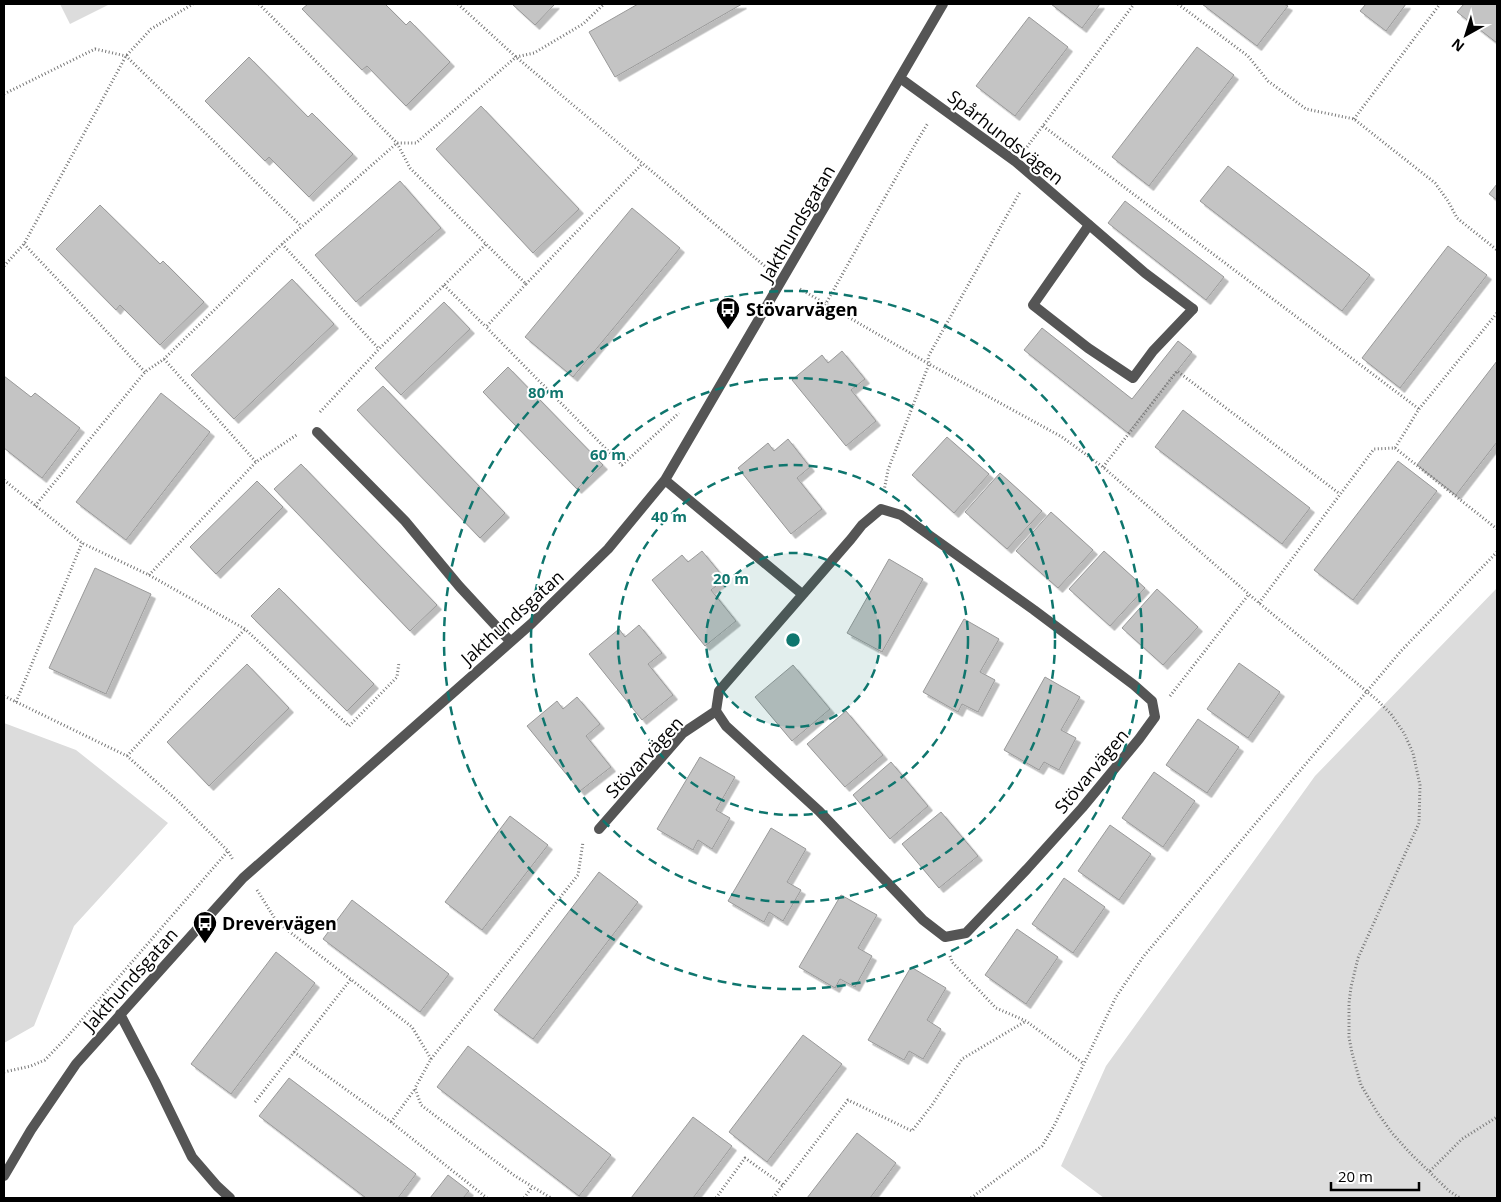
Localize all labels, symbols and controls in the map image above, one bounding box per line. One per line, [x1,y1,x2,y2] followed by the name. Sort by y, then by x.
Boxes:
[1441,10,1491,60] north arrow
[1447,35,1468,56] text: N
[943,84,1069,190] street label: Spårhundsvägen
[753,160,840,287] street label: Jakthundsgatan
[715,296,741,330] bus stop icon: Stövarvägen
[746,297,858,321] place label: Stövarvägen
[528,382,564,402] text: 80 m
[590,444,626,464] text: 60 m
[651,506,687,526] text: 40 m
[454,564,569,671] street label: Jakthundsgatan
[713,568,749,588] text: 20 m
[784,631,802,649] centre of rings
[600,711,688,803] street label: Stövarvägen
[1049,724,1133,818] street label: Stövarvägen
[192,910,218,944] bus stop icon: Drevervägen
[222,911,337,935] place label: Drevervägen
[76,922,183,1037] street label: Jakthundsgatan
[1331,1160,1418,1192] scale bar
[1338,1166,1373,1186] text: 20 m

